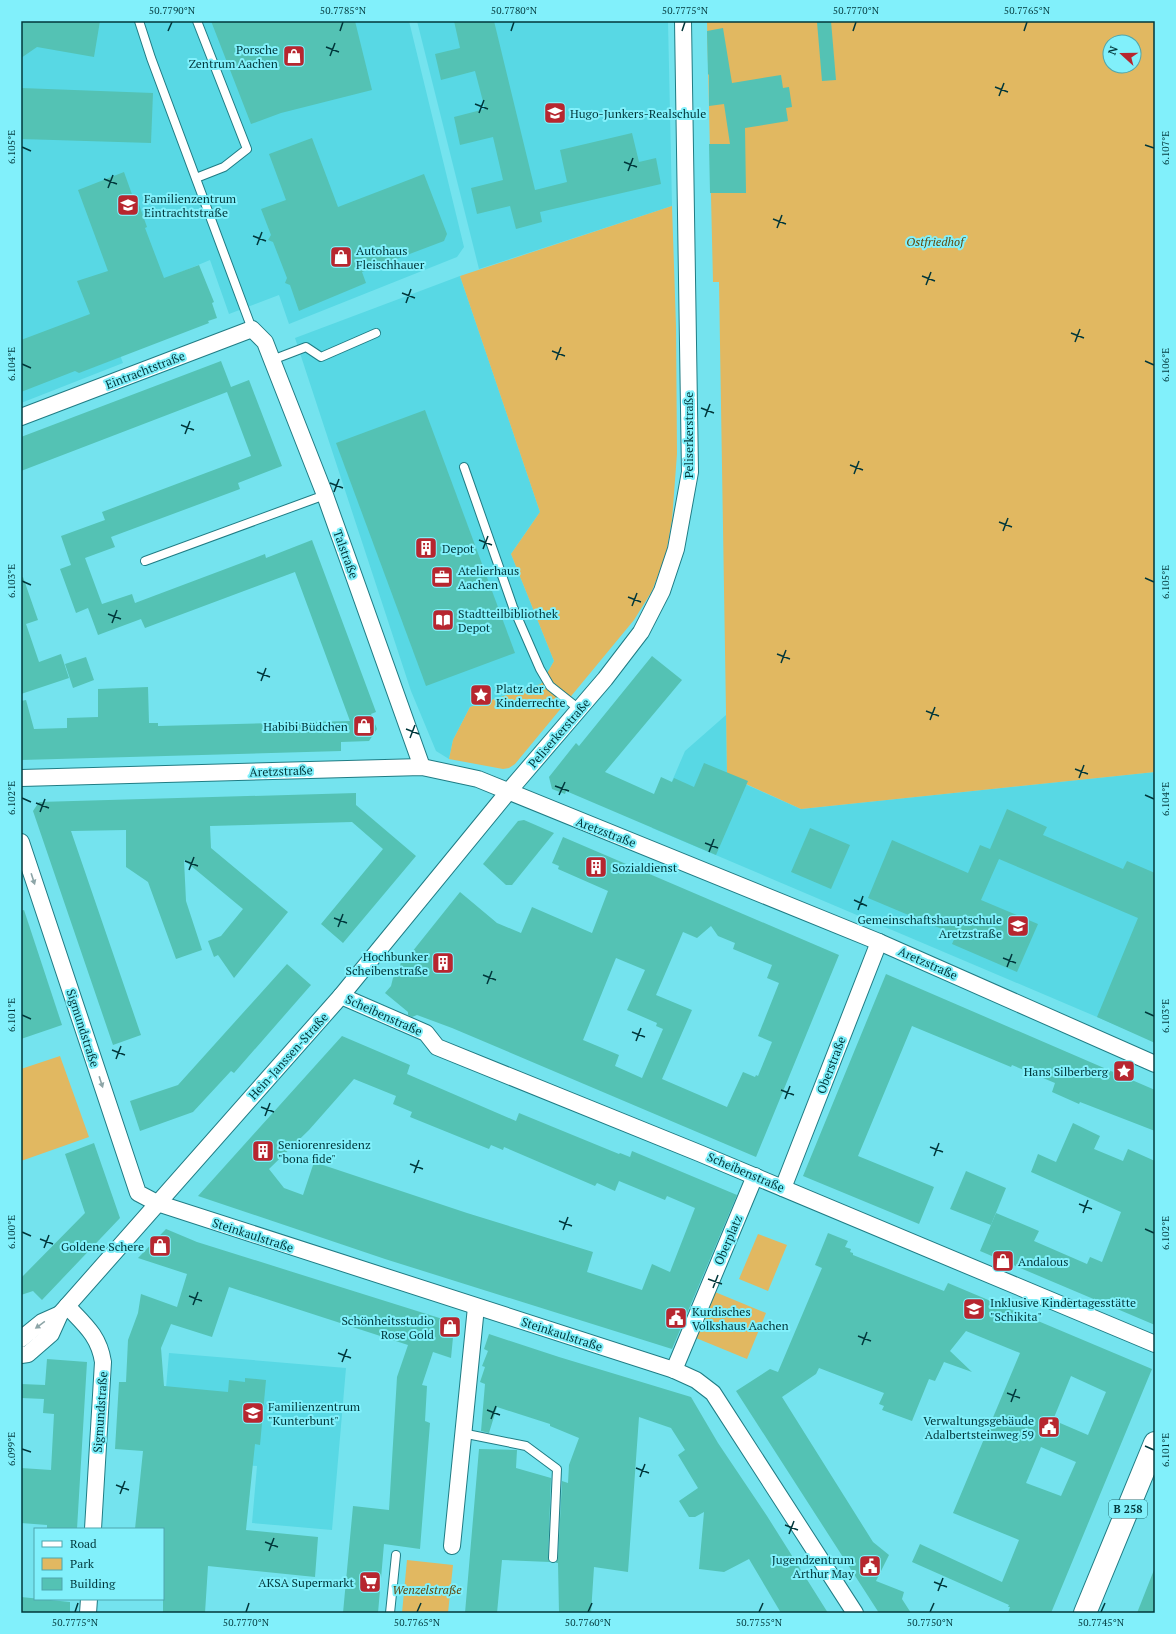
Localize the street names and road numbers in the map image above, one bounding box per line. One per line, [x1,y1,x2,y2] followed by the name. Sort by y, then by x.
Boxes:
[103,348,187,392] street label: Eintrachtstraße
[681,392,696,478] street label: Peliserkerstraße
[330,528,362,580] street label: Talstraße
[525,695,593,771] street label: Peliserkerstraße
[249,762,313,780] street label: Aretzstraße
[574,814,638,850] street label: Aretzstraße
[896,943,960,983] street label: Aretzstraße
[63,987,103,1069] street label: Sigmundstraße
[343,991,425,1039] street label: Scheibenstraße
[245,1009,331,1103] street label: Hein-Janssen-Straße
[813,1034,849,1096] street label: Oberstraße
[705,1149,787,1195] street label: Scheibenstraße
[711,1213,745,1267] street label: Oberplatz
[211,1215,295,1255] street label: Steinkaulstraße
[520,1314,604,1354] street label: Steinkaulstraße
[90,1371,110,1453] street label: Sigmundstraße
[1109,1500,1147,1518] road number: B 258

